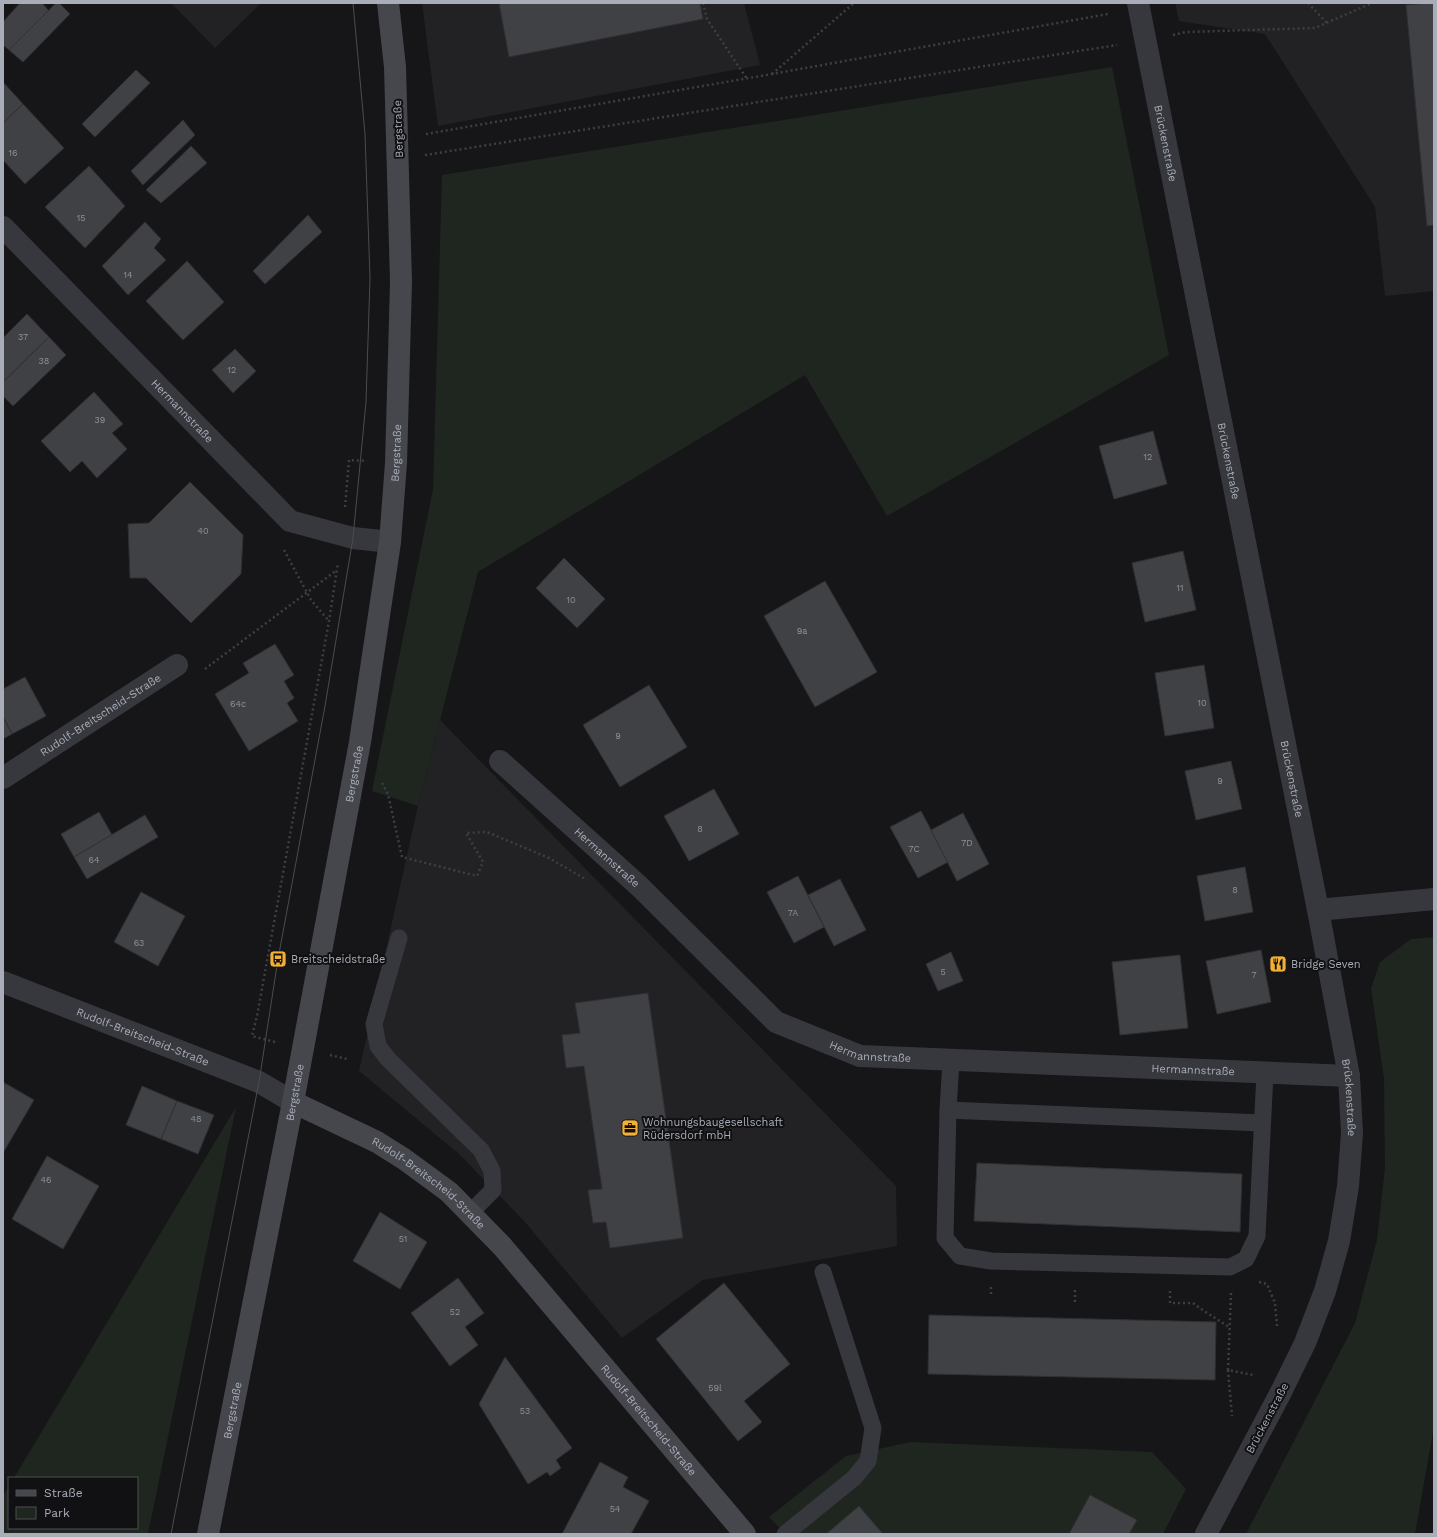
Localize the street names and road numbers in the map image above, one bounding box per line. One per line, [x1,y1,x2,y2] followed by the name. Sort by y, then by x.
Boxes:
[391,100,406,158] street label: Bergstraße
[1151,104,1179,183] street label: Brückenstraße
[148,377,216,446] street label: Hermannstraße
[1214,422,1242,501] street label: Brückenstraße
[389,424,404,482] street label: Bergstraße
[38,671,163,759] street label: Rudolf-Breitscheid-Straße
[1278,739,1305,819] street label: Brückenstraße
[343,744,366,804] street label: Bergstraße
[571,825,642,890] street label: Hermannstraße
[74,1005,211,1069] street label: Rudolf-Breitscheid-Straße
[827,1038,911,1065] street label: Hermannstraße
[1339,1058,1358,1137] street label: Brückenstraße
[1151,1062,1235,1078] street label: Hermannstraße
[283,1063,307,1122] street label: Bergstraße
[370,1135,488,1232] street label: Rudolf-Breitscheid-Straße
[598,1362,699,1478] street label: Rudolf-Breitscheid-Straße
[221,1381,245,1440] street label: Bergstraße
[1243,1381,1291,1456] street label: Brückenstraße

